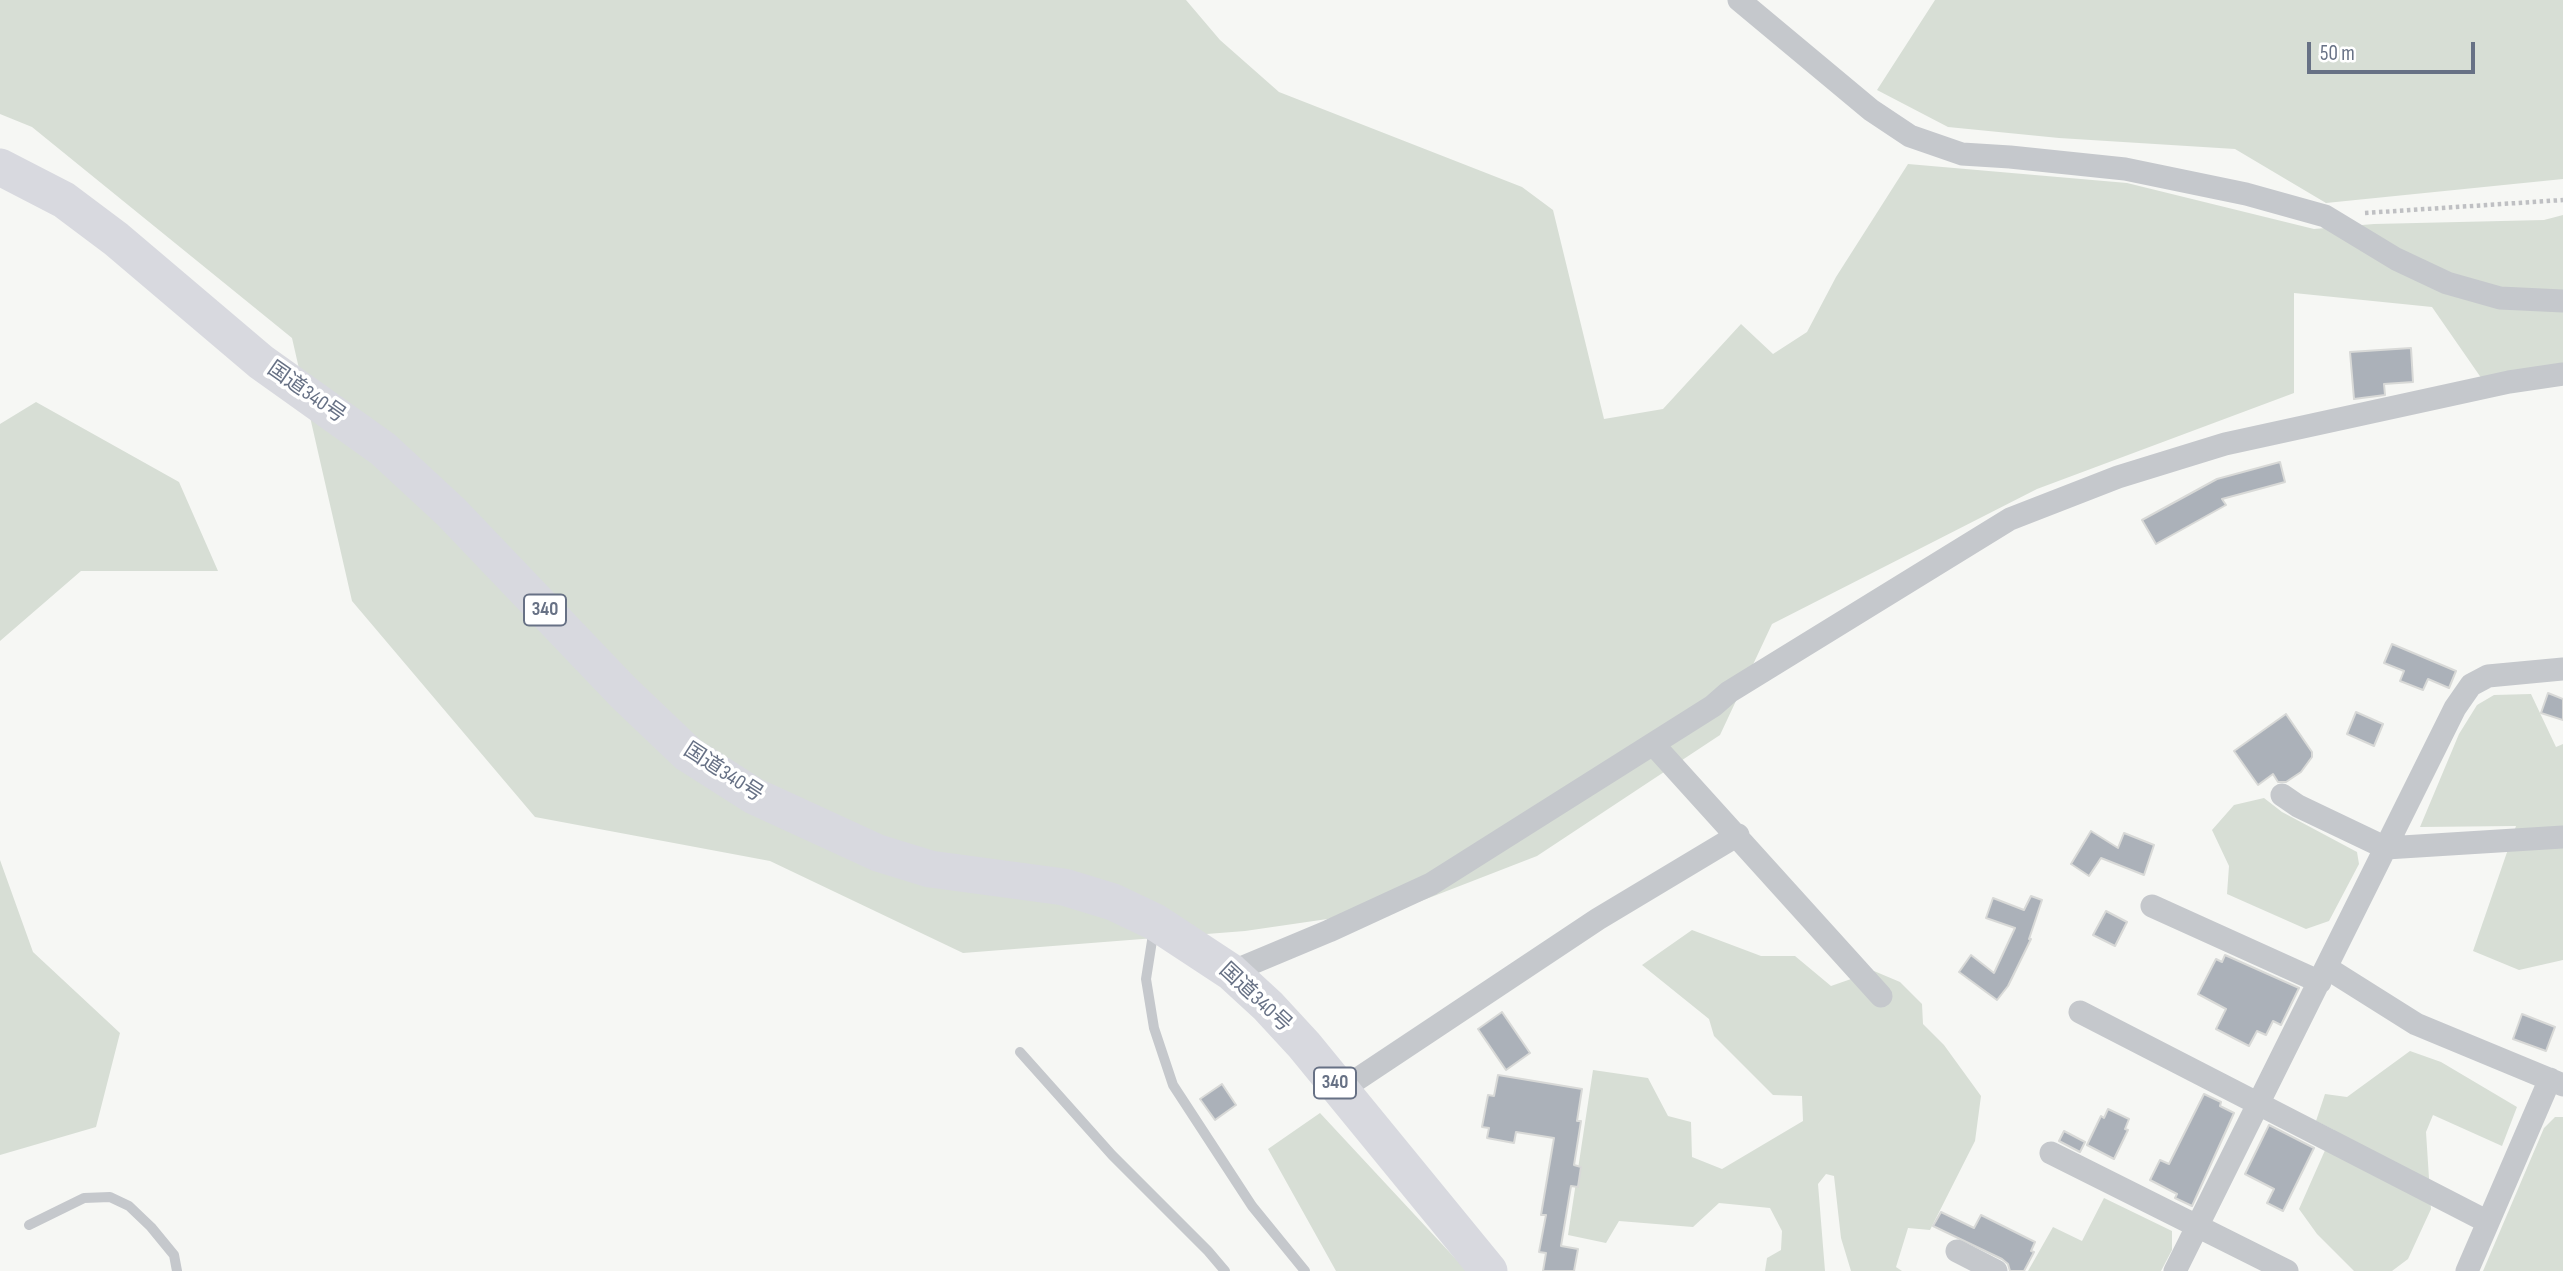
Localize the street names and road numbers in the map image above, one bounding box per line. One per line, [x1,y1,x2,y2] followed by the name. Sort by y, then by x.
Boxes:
[262,357,350,429] street label: 国道340号
[524,594,566,625] road number: 340
[678,738,768,808] street label: 国道340号
[1214,958,1296,1038] street label: 国道340号
[1314,1068,1356,1098] road number: 340

